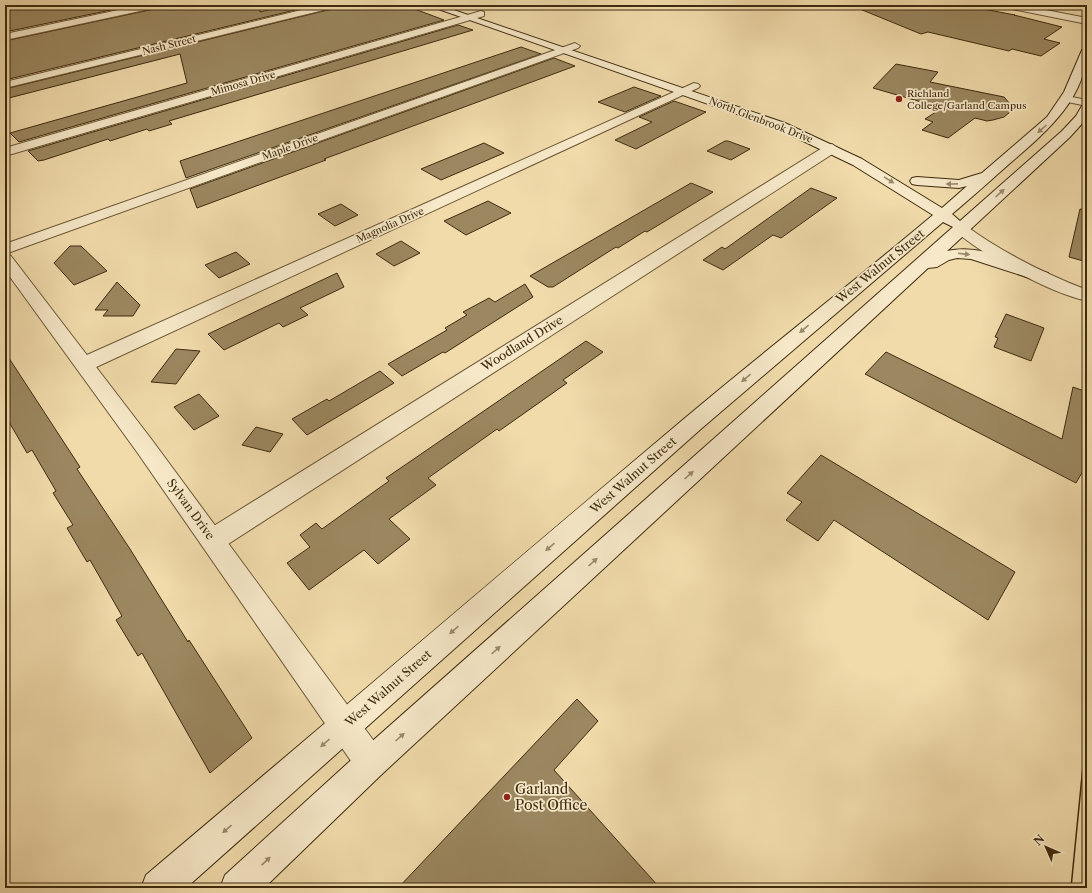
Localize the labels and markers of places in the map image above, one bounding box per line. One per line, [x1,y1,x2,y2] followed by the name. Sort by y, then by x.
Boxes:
[907,87,1027,112] place label: Richland College/Garland Campus
[894,94,904,104] marker: Richland College/Garland Campus
[515,780,588,814] place label: Garland Post Office
[502,792,512,802] marker: Garland Post Office

